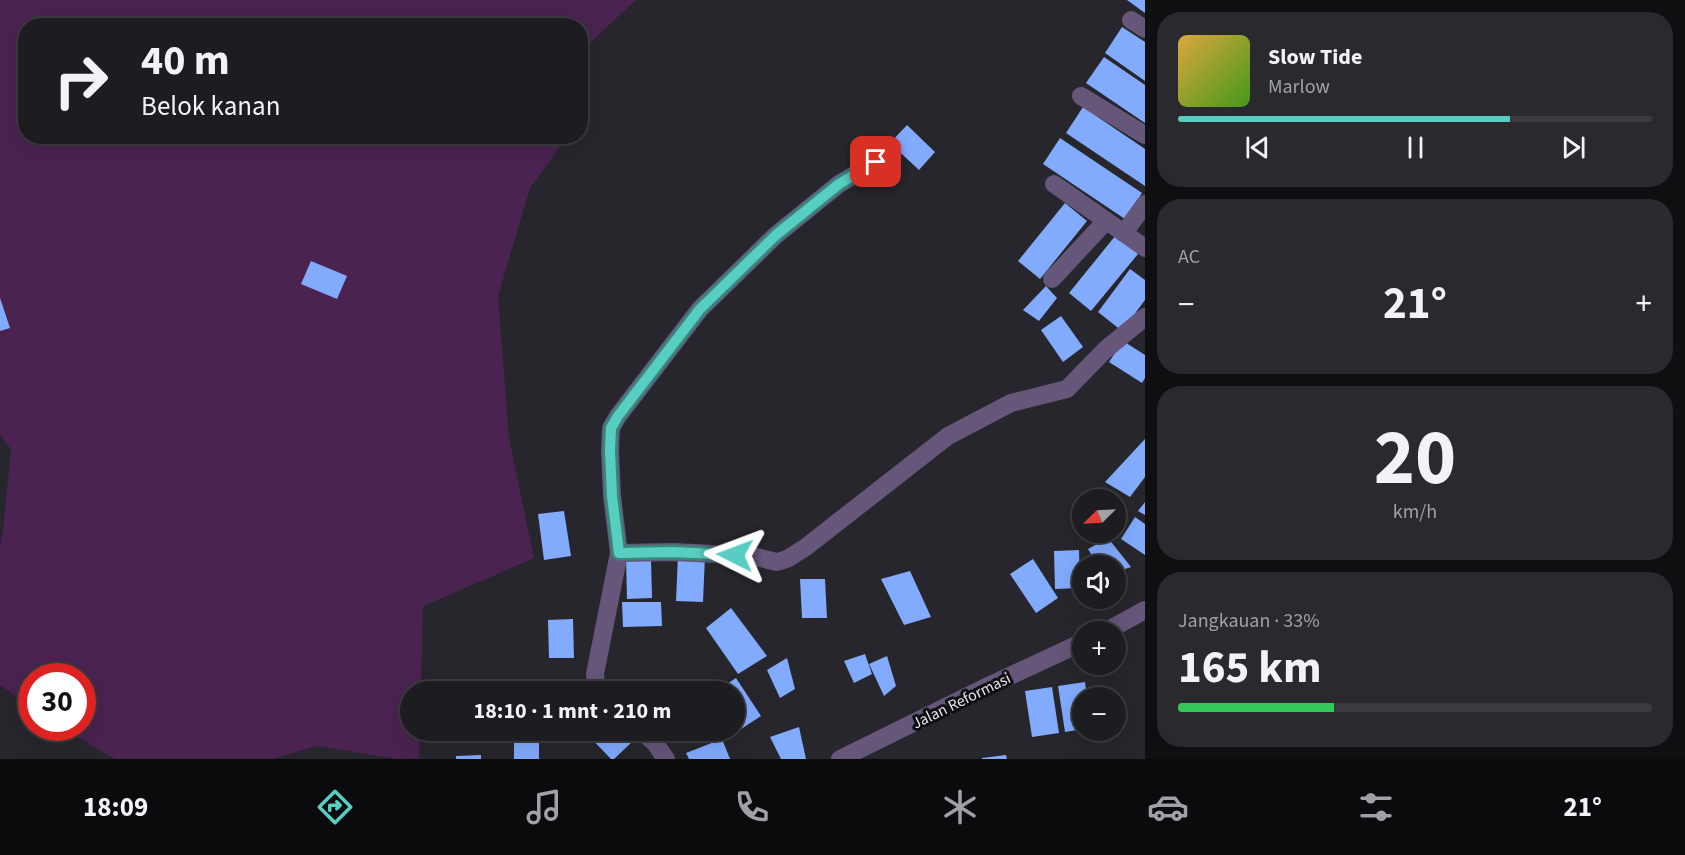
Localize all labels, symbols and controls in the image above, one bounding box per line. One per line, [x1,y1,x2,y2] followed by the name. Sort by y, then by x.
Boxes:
[141,31,230,91] text: 40 m
[1268,41,1362,73] text: Slow Tide
[42,42,120,120] icon: right
[1268,73,1330,101] text: Marlow
[141,87,280,126] text: Belok kanan
[1241,131,1274,164] icon: previous
[1399,131,1432,164] icon: pause
[1557,131,1590,164] icon: next
[850,136,901,187] pin
[859,145,892,178] icon: arrive
[1178,243,1200,271] text: AC
[1383,272,1447,336] text: 21°
[1178,281,1194,328] text: −
[1636,281,1652,328] text: +
[1374,403,1456,514] text: 20
[1072,489,1126,543] north arrow
[1072,489,1126,741] map controls
[1393,498,1437,526] text: km/h
[703,523,767,587] position arrow
[1072,555,1126,609] button: sound
[1178,607,1320,635] text: Jangkauan · 33%
[1072,621,1126,675] button: +
[1178,636,1322,700] text: 165 km
[18,663,96,741] speed limit sign: 30
[908,667,1015,734] street label: Jalan Reformasi
[1072,687,1126,741] button: −
[474,695,671,727] text: 18:10 · 1 mnt · 210 m
[314,786,356,828] icon: directions
[523,786,565,828] icon: music
[731,786,773,828] icon: phone
[939,786,981,828] icon: climate
[1147,786,1189,828] icon: car
[1355,786,1397,828] icon: filters
[83,788,148,827] text: 18:09
[1564,788,1602,827] text: 21°

